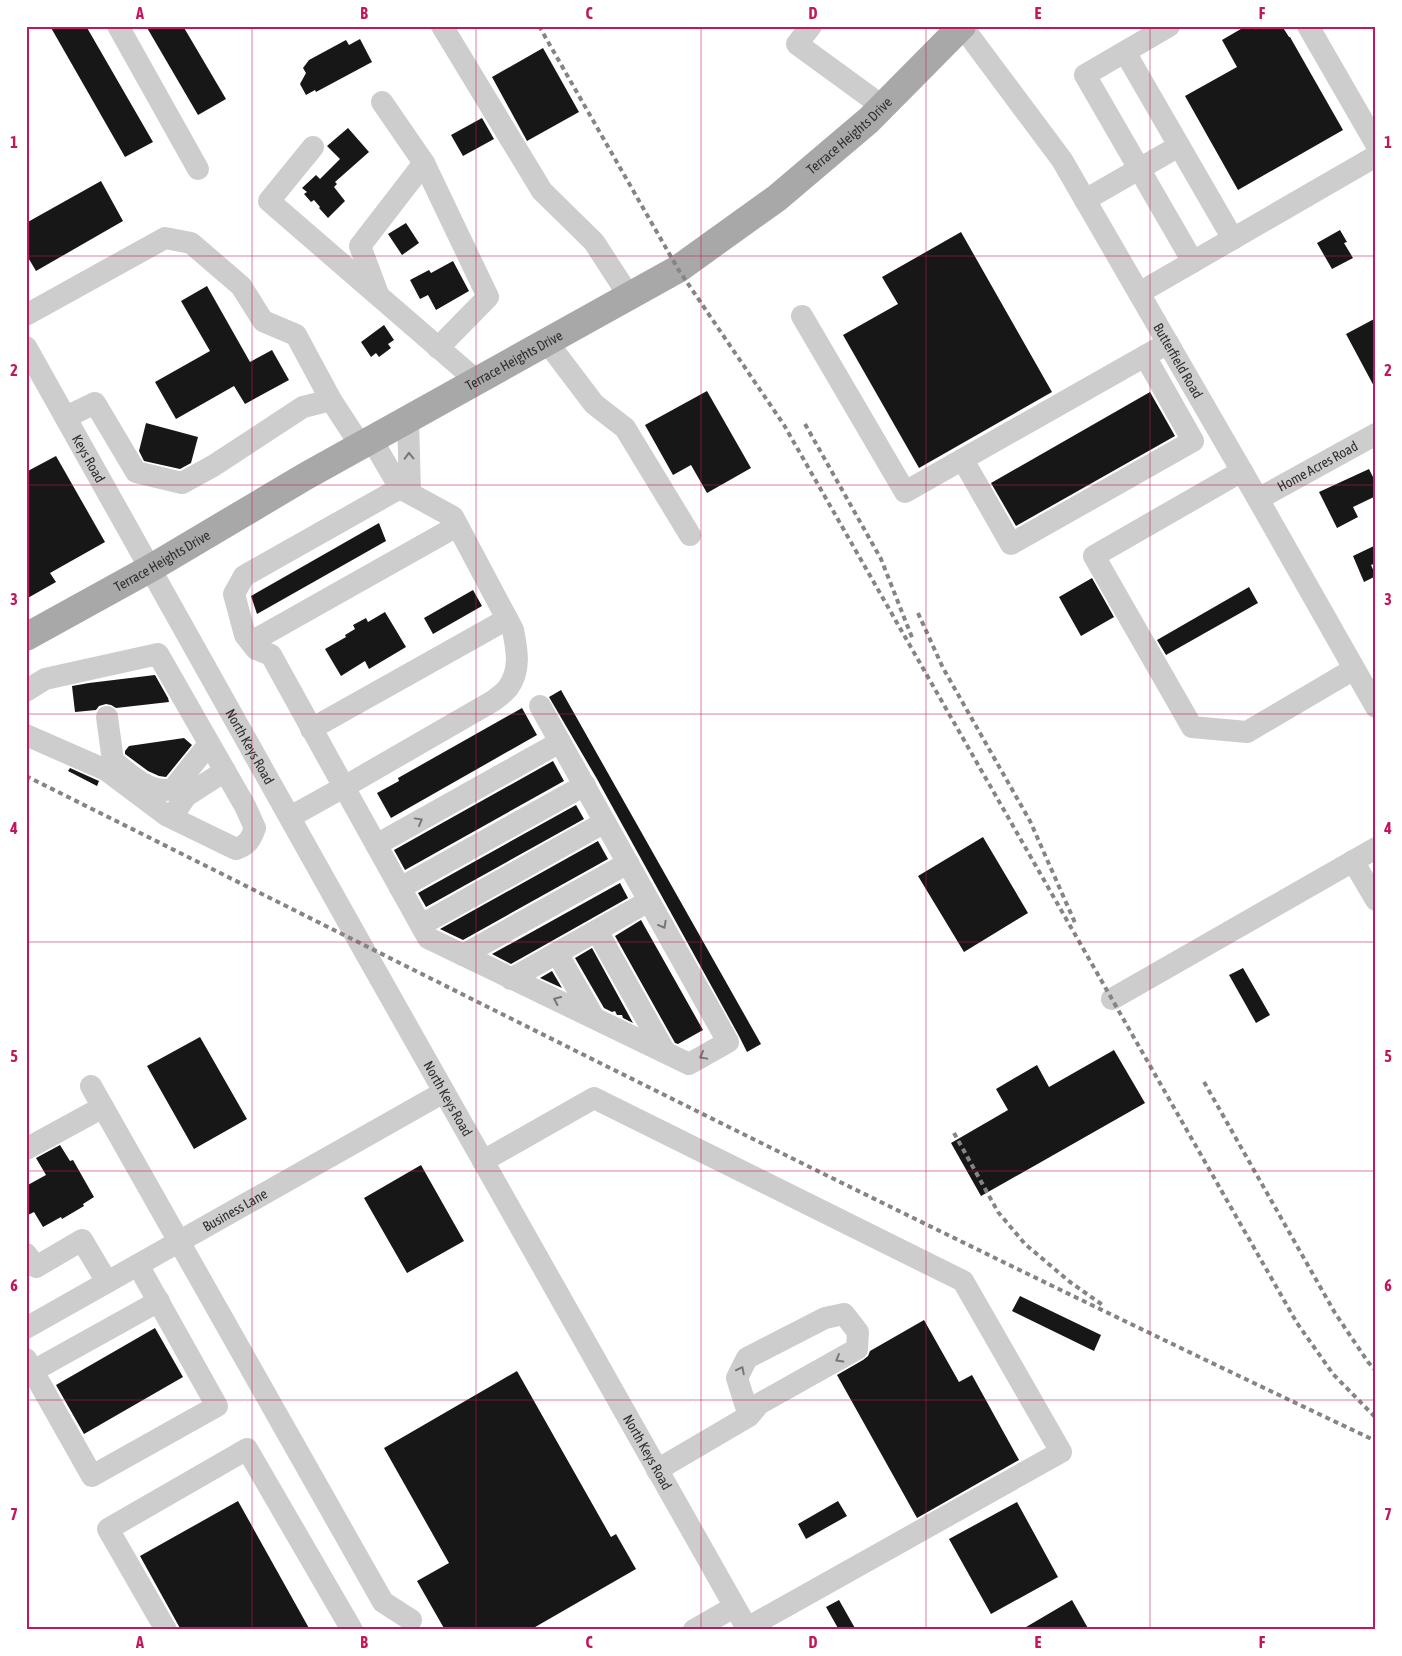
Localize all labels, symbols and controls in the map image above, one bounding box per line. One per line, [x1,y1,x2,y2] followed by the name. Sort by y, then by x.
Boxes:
[135,4,144,22] text: A
[360,4,368,22] text: B
[585,4,593,22] text: C
[809,4,818,22] text: D
[1035,4,1042,22] text: E
[1259,4,1266,22] text: F
[803,94,895,177] street label: Terrace Heights Drive
[10,133,18,151] text: 1
[1384,133,1392,151] text: 1
[1150,320,1206,401] street label: Butterfield Road
[463,327,565,394] street label: Terrace Heights Drive
[10,361,18,379] text: 2
[1384,361,1392,379] text: 2
[69,432,108,485] street label: Keys Road
[1275,438,1361,495] street label: Home Acres Road
[404,452,414,460] one-way arrow
[111,527,213,595] street label: Terrace Heights Drive
[10,590,18,608] text: 3
[1384,590,1392,608] text: 3
[222,706,277,787] street label: North Keys Road
[413,817,422,827] one-way arrow
[9,819,18,837] text: 4
[1383,819,1392,837] text: 4
[656,920,666,929] one-way arrow
[553,996,562,1007] one-way arrow
[10,1047,18,1065] text: 5
[1384,1047,1392,1065] text: 5
[700,1050,709,1060] one-way arrow
[420,1058,476,1139] street label: North Keys Road
[200,1185,270,1235] street label: Business Lane
[10,1276,18,1294] text: 6
[1384,1276,1392,1294] text: 6
[835,1352,844,1362] one-way arrow
[735,1366,745,1375] one-way arrow
[620,1412,675,1493] street label: North Keys Road
[10,1505,18,1523] text: 7
[1384,1505,1392,1523] text: 7
[135,1633,144,1651] text: A
[360,1633,368,1651] text: B
[585,1633,593,1651] text: C
[809,1633,818,1651] text: D
[1035,1633,1042,1651] text: E
[1259,1633,1266,1651] text: F

